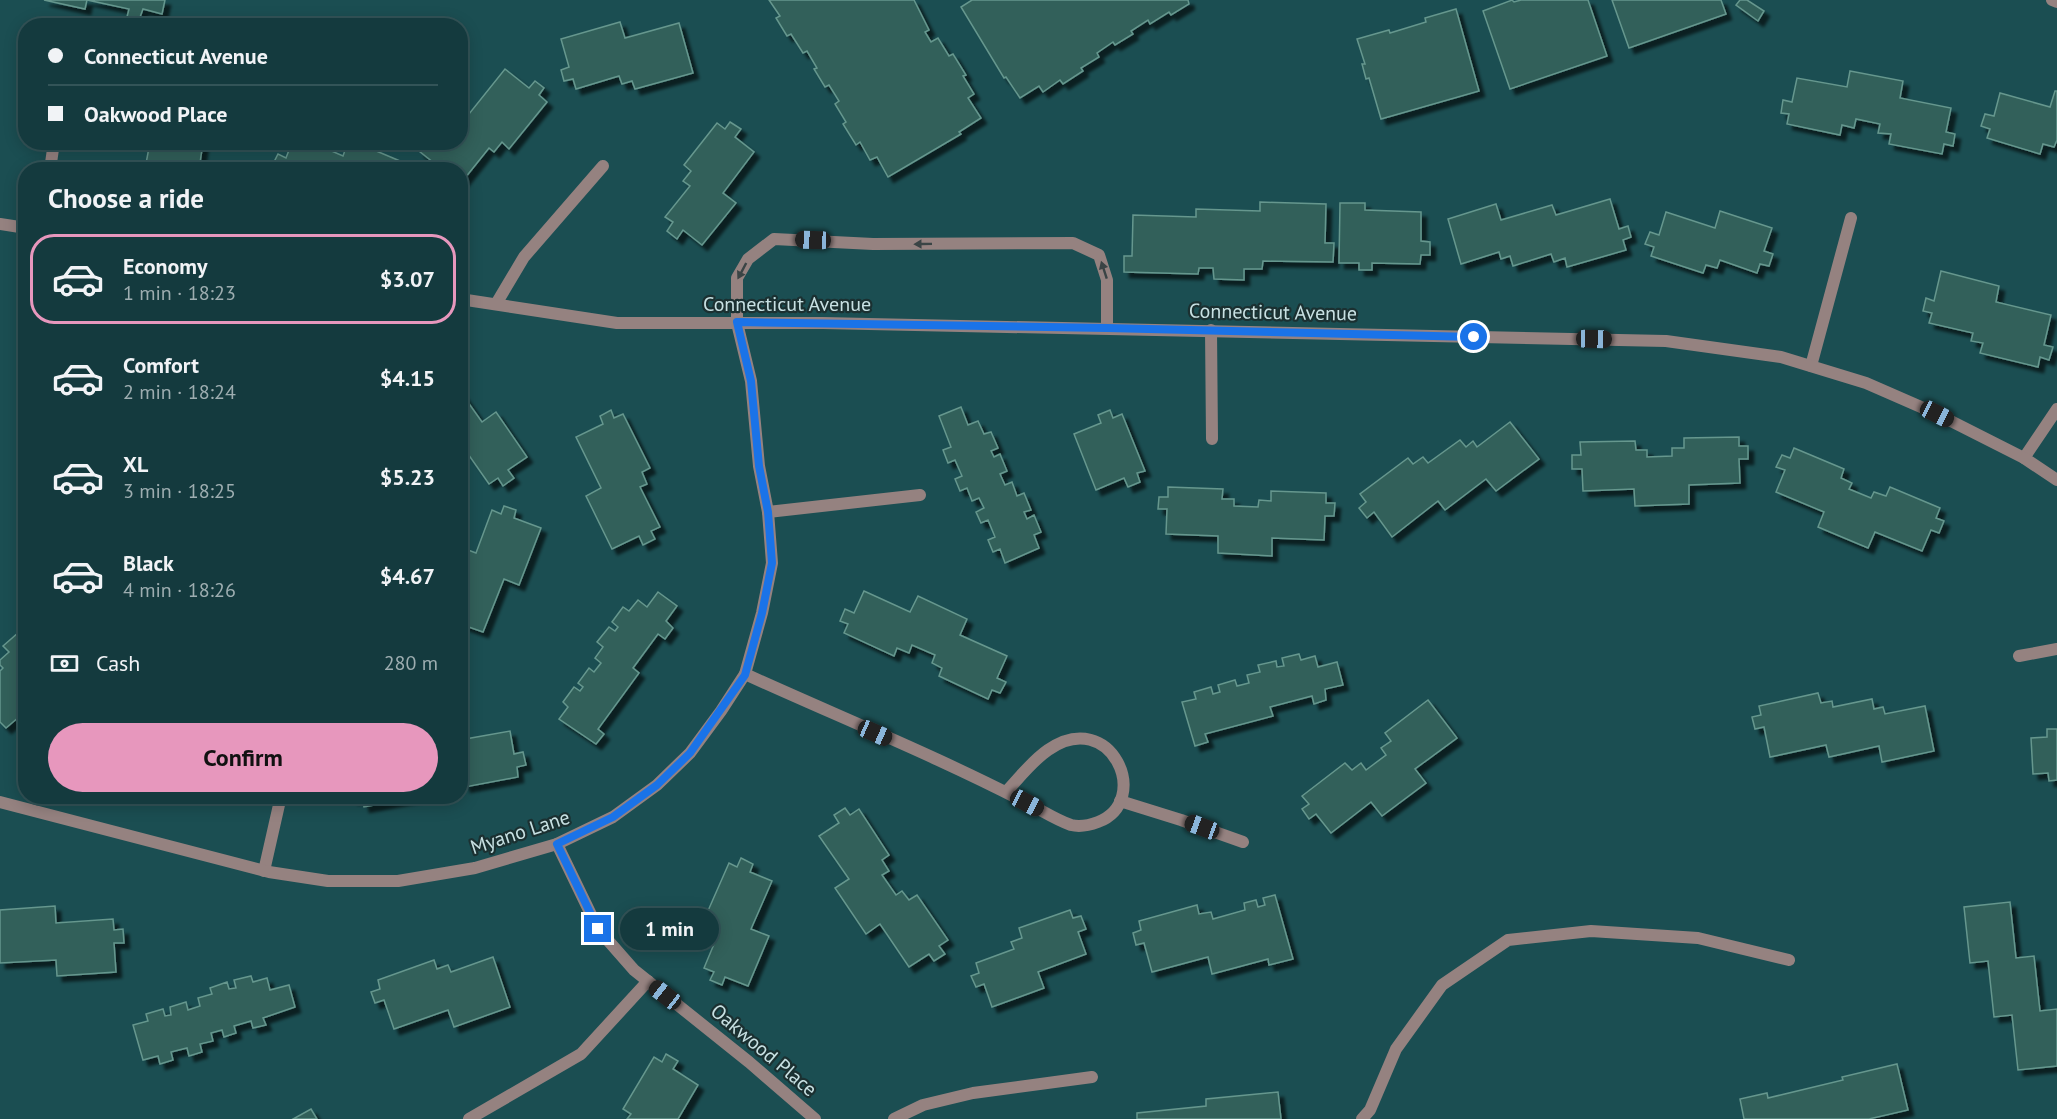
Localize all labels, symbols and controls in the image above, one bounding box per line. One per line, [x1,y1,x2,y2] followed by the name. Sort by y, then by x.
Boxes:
[84,42,268,70] text: Connecticut Avenue
[84,100,227,128] text: Oakwood Place
[48,181,204,215] text: Choose a ride
[795,230,831,250] car
[913,239,932,249] one-way arrow
[51,252,105,306] icon: car
[123,252,207,280] text: Economy
[1099,261,1108,279] one-way arrow
[737,262,747,279] one-way arrow
[380,265,435,293] text: $3.07
[123,280,236,306] text: 1 min · 18:23
[703,291,871,317] street label: Connecticut Avenue
[1189,298,1357,326] street label: Connecticut Avenue
[1460,323,1487,350] route start
[1576,330,1612,348] car
[51,351,105,405] icon: car
[123,351,199,379] text: Comfort
[380,364,435,392] text: $4.15
[123,379,236,405] text: 2 min · 18:24
[1917,398,1957,430] car
[51,450,105,504] icon: car
[123,450,148,478] text: XL
[380,463,435,491] text: $5.23
[123,478,236,504] text: 3 min · 18:25
[51,549,105,603] icon: car
[123,549,174,577] text: Black
[380,562,435,590] text: $4.67
[123,577,236,603] text: 4 min · 18:26
[48,647,81,680] icon: cash
[96,649,140,677] text: Cash
[384,650,438,676] text: 280 m
[855,717,895,749] car
[48,723,438,792] button: Confirm
[1007,787,1047,819] car
[467,804,573,860] street label: Myano Lane
[1182,812,1222,842] car
[619,908,718,950] callout: 1 min
[584,915,611,942] route end
[645,916,694,942] text: 1 min
[645,977,685,1013] car
[706,998,822,1102] street label: Oakwood Place

